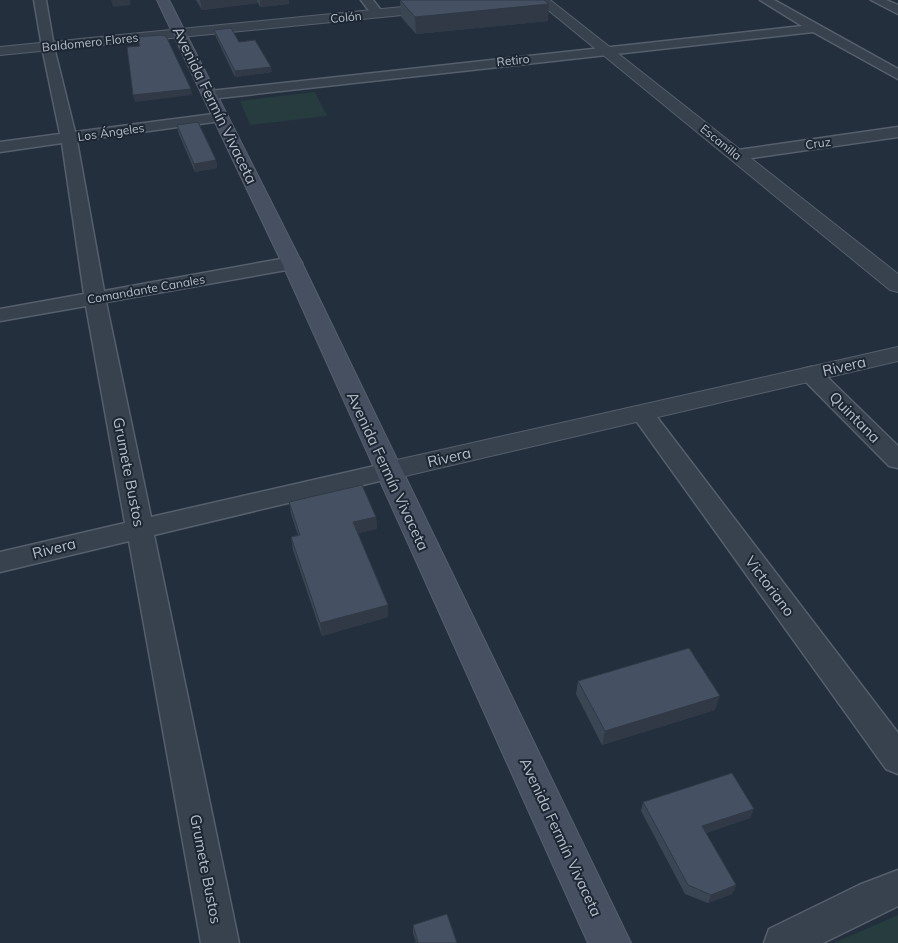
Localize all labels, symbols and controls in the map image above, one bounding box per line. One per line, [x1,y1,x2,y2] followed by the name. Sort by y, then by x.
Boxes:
[330,8,362,26] street label: Colón
[169,23,261,187] street label: Avenida Fermín Vivaceta
[41,29,139,55] street label: Baldomero Flores
[496,51,530,69] street label: Retiro
[77,120,145,144] street label: Los Ángeles
[697,121,745,163] street label: Escanilla
[804,134,832,152] street label: Cruz
[86,271,206,307] street label: Comandante Canales
[820,352,868,380] street label: Rivera
[825,387,885,447] street label: Quintana
[343,389,433,553] street label: Avenida Fermín Vivaceta
[109,416,149,528] street label: Grumete Bustos
[425,443,473,471] street label: Rivera
[30,533,78,563] street label: Rivera
[741,552,799,620] street label: Victoriano
[516,755,606,919] street label: Avenida Fermín Vivaceta
[186,813,226,925] street label: Grumete Bustos

